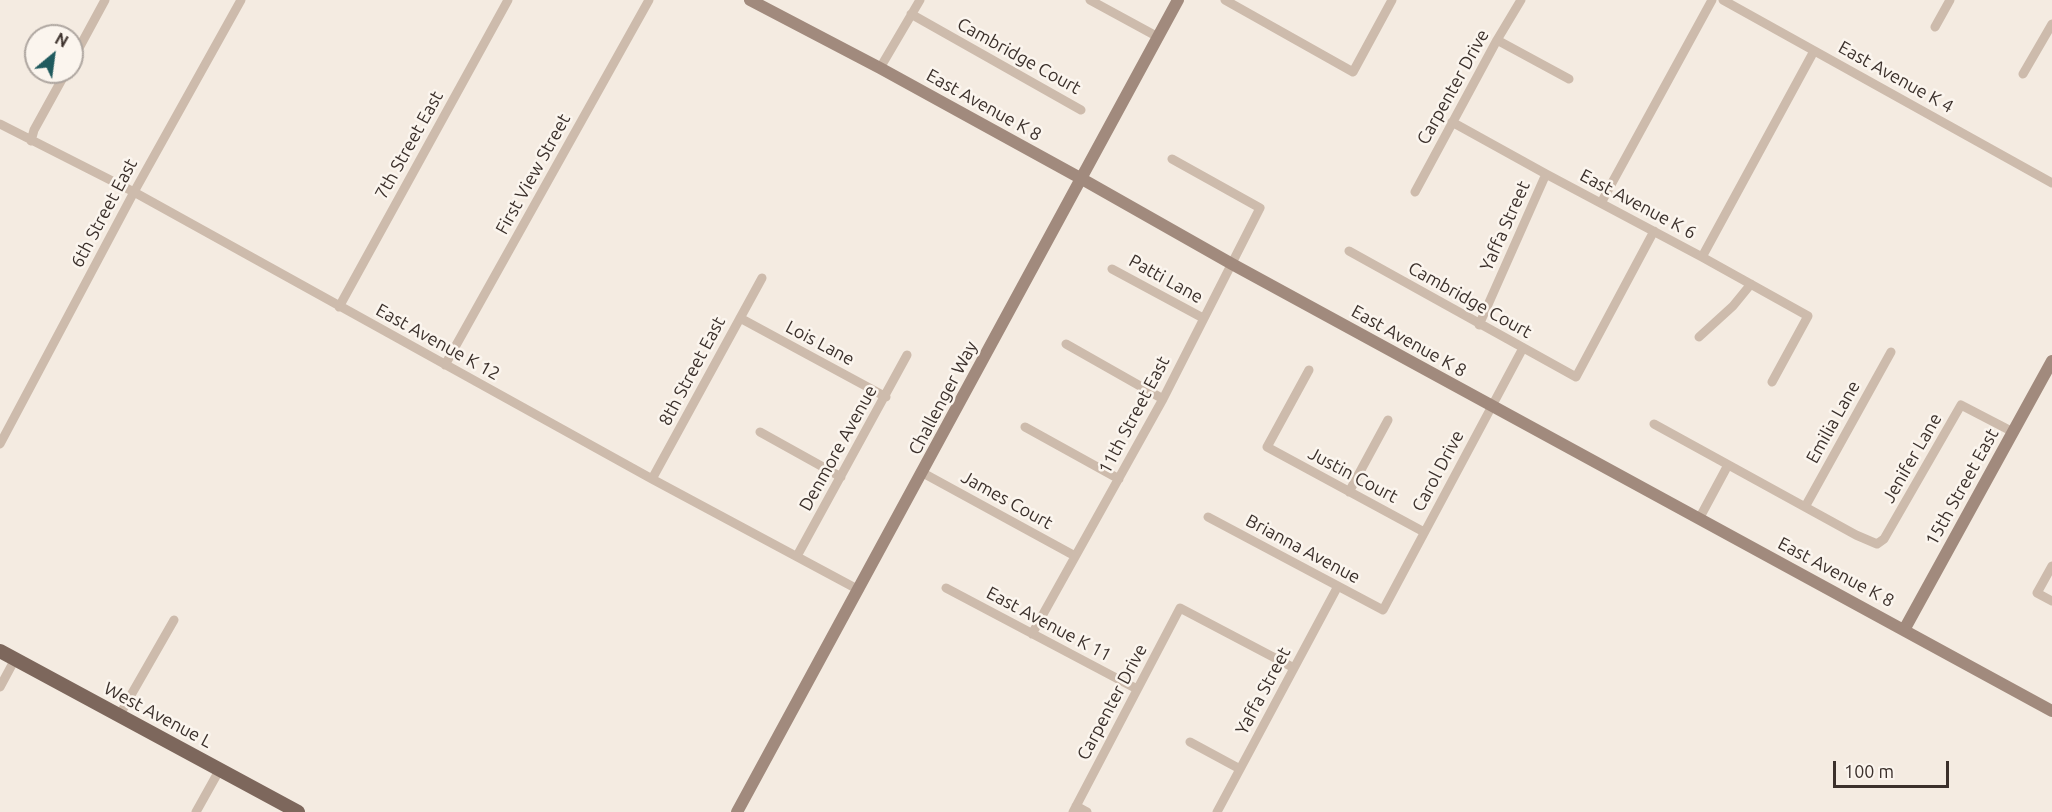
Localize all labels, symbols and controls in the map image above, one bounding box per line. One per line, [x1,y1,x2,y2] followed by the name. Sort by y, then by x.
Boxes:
[953,13,1085,99] street label: Cambridge Court
[24,24,84,84] north arrow
[1412,26,1494,148] street label: Carpenter Drive
[52,29,71,51] text: N
[1835,36,1957,118] street label: East Avenue K 4
[923,64,1045,146] street label: East Avenue K 8
[370,87,448,203] street label: 7th Street East
[491,110,575,238] street label: First View Street
[66,155,142,271] street label: 6th Street East
[1576,164,1700,244] street label: East Avenue K 6
[1476,178,1534,274] street label: Yaffa Street
[1125,250,1207,308] street label: Patti Lane
[1404,257,1536,343] street label: Cambridge Court
[372,299,504,385] street label: East Avenue K 12
[1348,300,1470,382] street label: East Avenue K 8
[654,313,730,429] street label: 8th Street East
[782,316,858,370] street label: Lois Lane
[904,337,982,459] street label: Challenger Way
[1094,352,1174,478] street label: 11th Street East
[1801,377,1865,467] street label: Emilia Lane
[794,381,882,515] street label: Denmore Avenue
[1878,409,1946,507] street label: Jenifer Lane
[1921,425,2003,549] street label: 15th Street East
[1408,427,1468,515] street label: Carol Drive
[1304,442,1402,508] street label: Justin Court
[957,466,1057,534] street label: James Court
[1242,510,1364,588] street label: Brianna Avenue
[1774,532,1898,612] street label: East Avenue K 8
[983,582,1115,666] street label: East Avenue K 11
[1072,640,1152,764] street label: Carpenter Drive
[1231,643,1295,739] street label: Yaffa Street
[100,677,216,753] street label: West Avenue L
[1836,749,1952,787] scale bar
[1844,761,1894,781] text: 100 m

